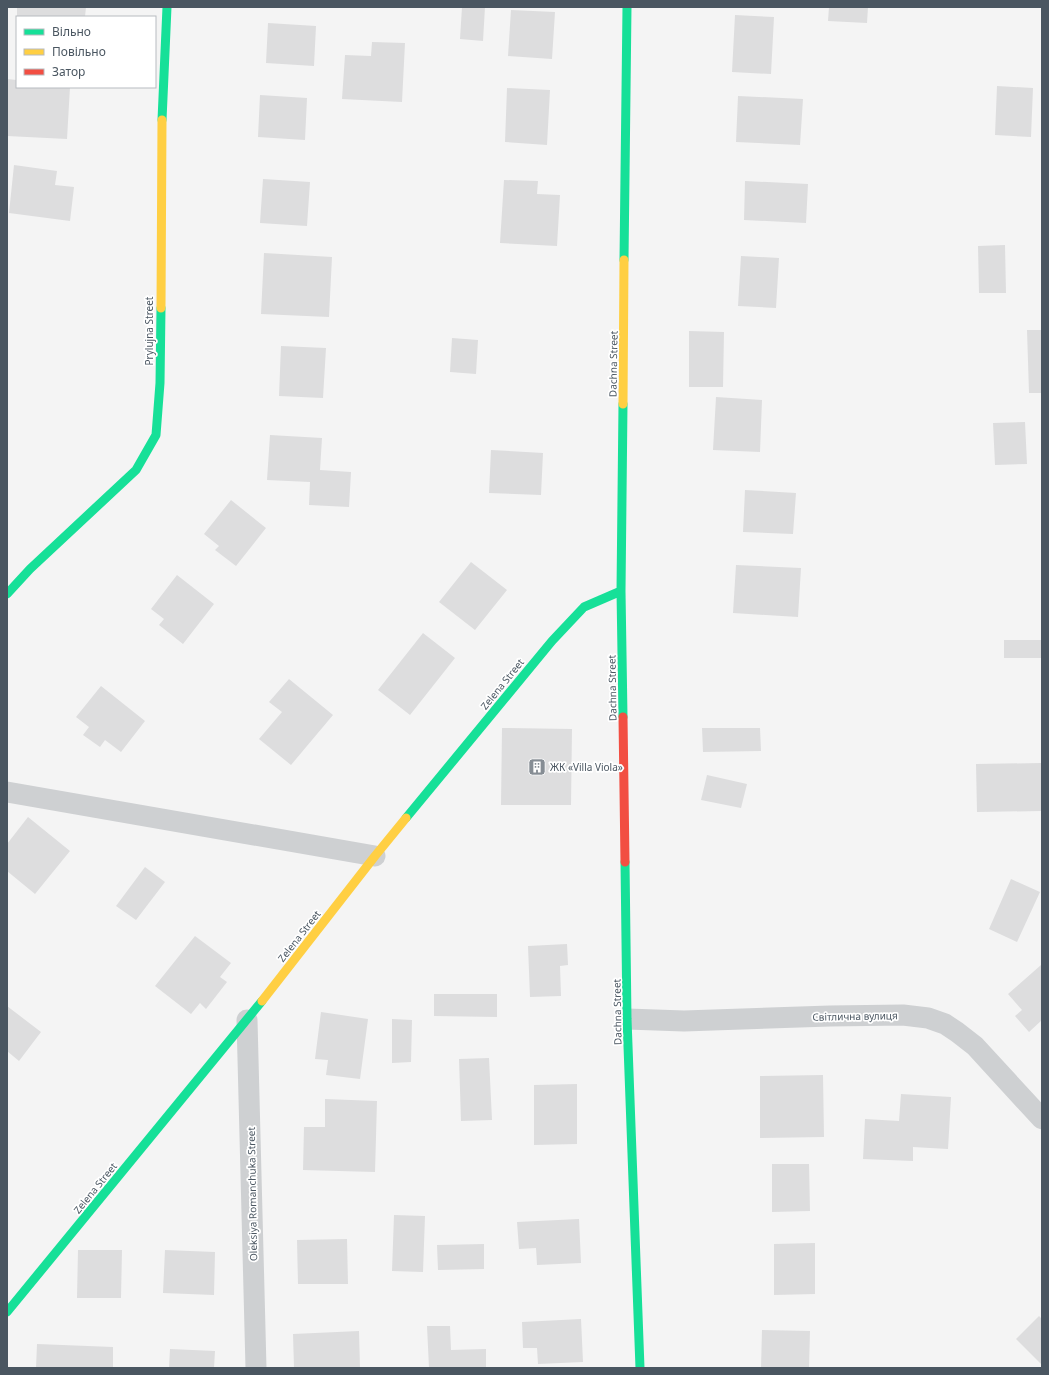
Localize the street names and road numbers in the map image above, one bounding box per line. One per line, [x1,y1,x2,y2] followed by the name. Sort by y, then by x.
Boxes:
[142,296,156,365] street label: Prylujna Street
[605,330,621,397] street label: Dachna Street
[604,654,620,721] street label: Dachna Street
[477,655,527,712] street label: Zelena Street
[274,907,324,965] street label: Zelena Street
[609,978,625,1045] street label: Dachna Street
[812,1008,898,1024] street label: Світлична вулиця
[244,1126,260,1261] street label: Oleksiya Romanchuka Street
[70,1159,120,1216] street label: Zelena Street

